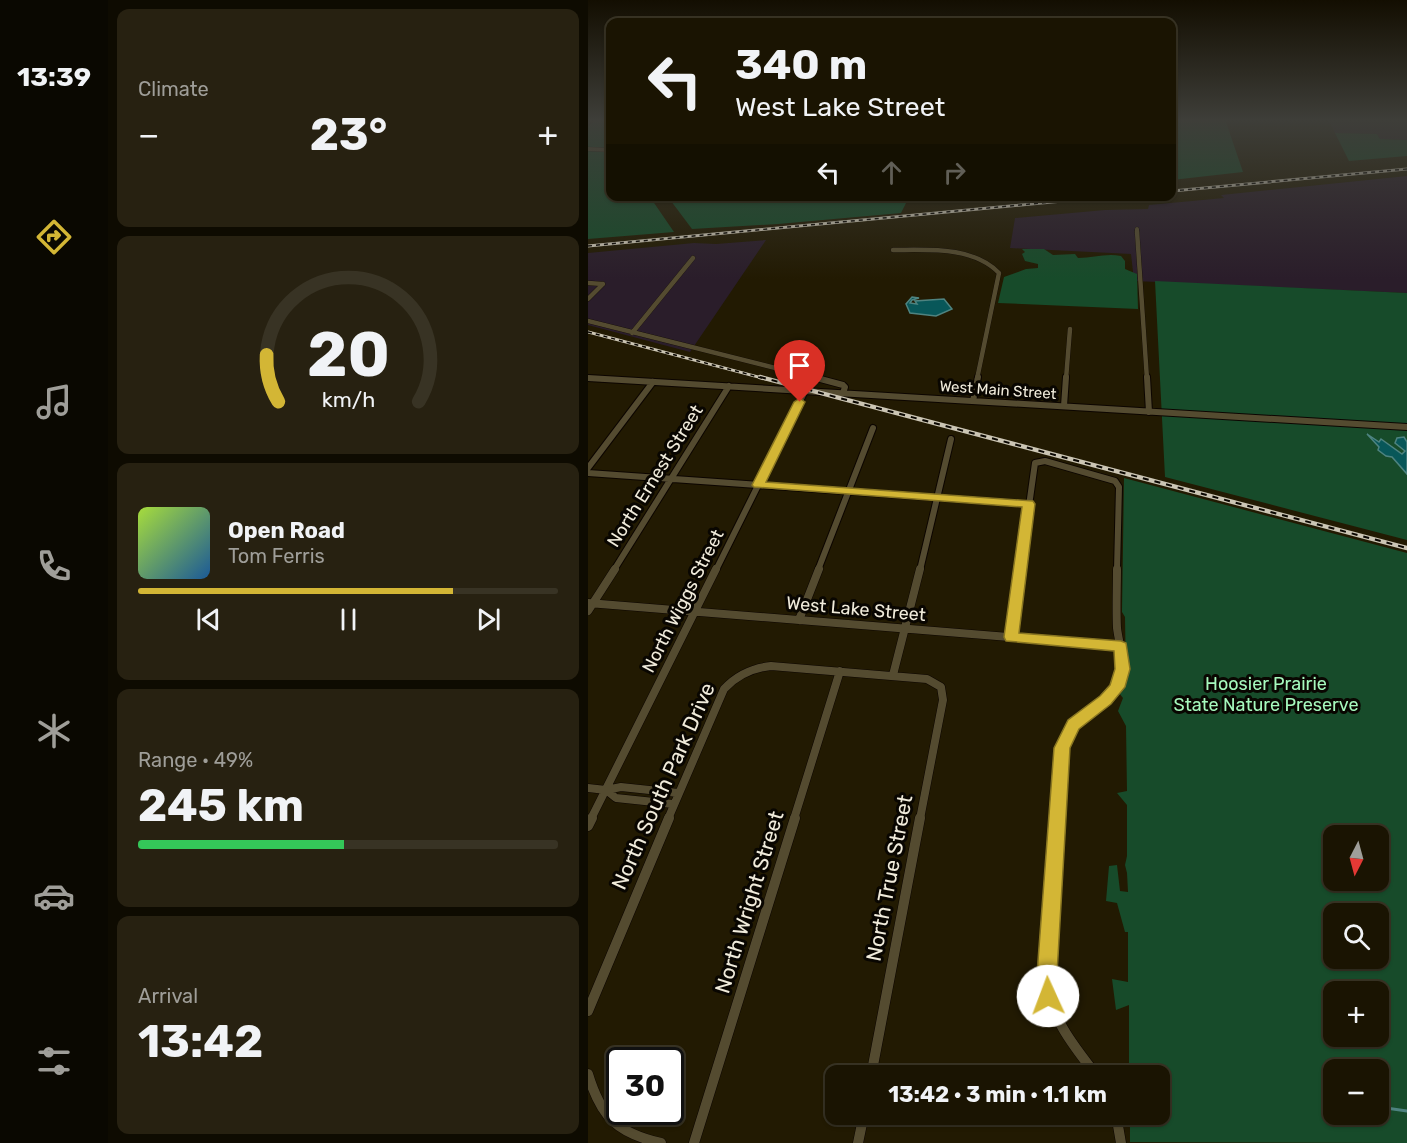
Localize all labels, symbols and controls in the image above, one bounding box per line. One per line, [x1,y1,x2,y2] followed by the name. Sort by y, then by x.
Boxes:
[735,40,867,90] text: 340 m
[636,42,714,120] icon: left
[17,61,91,93] text: 13:39
[138,77,209,101] text: Climate
[735,91,945,123] text: West Lake Street
[310,108,387,161] text: 23°
[138,115,159,154] text: −
[537,115,558,154] text: +
[812,156,845,189] icon: left
[875,156,908,189] icon: ahead
[938,156,971,189] icon: right
[33,216,75,258] icon: directions
[307,318,389,392] text: 20
[774,340,825,402] pin
[783,349,816,382] icon: arrive
[939,377,1057,403] street label: West Main Street
[33,381,75,423] icon: music
[321,387,375,412] text: km/h
[602,401,708,551] street label: North Ernest Street
[228,517,345,544] text: Open Road
[637,526,729,676] street label: North Wiggs Street
[228,544,325,568] text: Tom Ferris
[33,545,75,587] icon: phone
[785,592,927,626] street label: West Lake Street
[192,603,225,636] icon: previous
[332,603,365,636] icon: pause
[472,603,505,636] icon: next
[1173,673,1359,716] park label: Hoosier Prairie State Nature Preserve
[606,679,720,893] street label: North South Park Drive
[33,710,75,752] icon: climate
[138,748,253,772] text: Range · 49%
[138,779,304,832] text: 245 km
[861,793,917,963] street label: North True Street
[709,808,789,996] street label: North Wright Street
[1323,825,1389,891] north arrow
[1323,825,1389,1125] map controls
[33,875,75,917] icon: car
[1323,903,1389,969] button: search
[1016,964,1080,1028] position arrow
[1323,981,1389,1047] button: +
[138,984,198,1008] text: Arrival
[138,1015,263,1068] text: 13:42
[33,1040,75,1082] icon: filters
[606,1047,684,1125] speed limit sign: 30
[1323,1059,1389,1125] button: −
[888,1081,1107,1108] text: 13:42 · 3 min · 1.1 km

